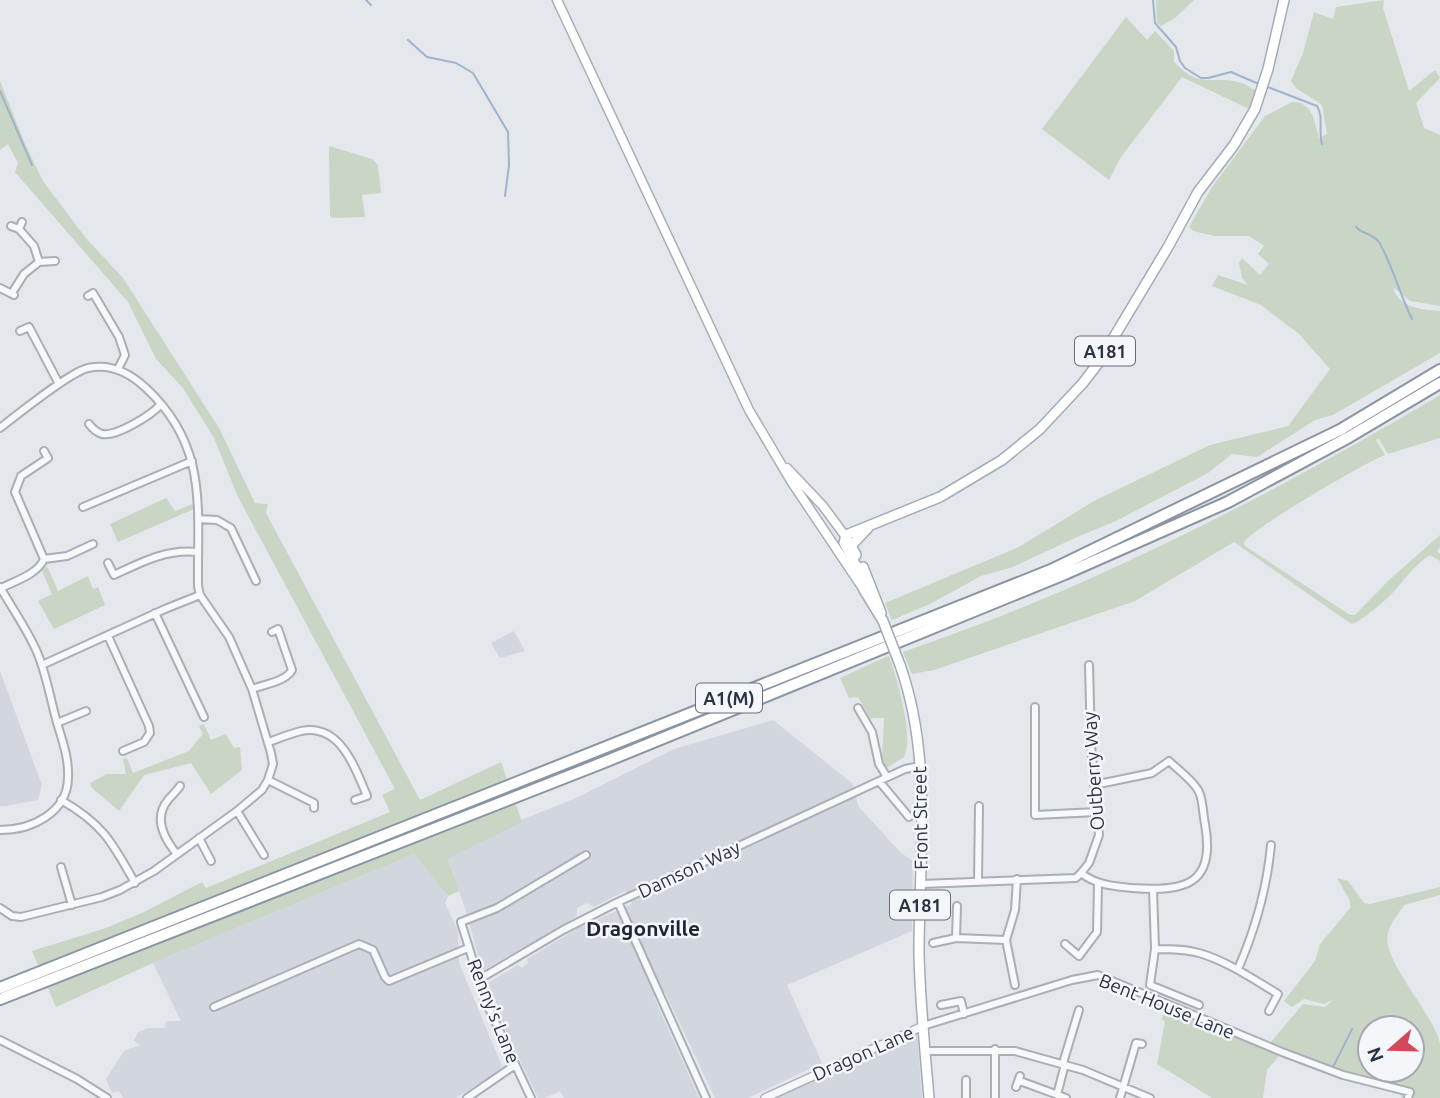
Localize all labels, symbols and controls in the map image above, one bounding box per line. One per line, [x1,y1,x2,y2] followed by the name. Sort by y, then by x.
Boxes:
[1075,337,1135,366] road number: A181
[696,684,762,712] road number: A1(M)
[1078,711,1108,831] street label: Outberry Way
[908,765,932,870] street label: Front Street
[634,836,744,902] street label: Damson Way
[890,890,950,920] road number: A181
[586,916,700,940] district label: Dragonville
[463,955,525,1067] street label: Renny's Lane
[1096,969,1238,1043] street label: Bent House Lane
[1356,1014,1426,1084] north arrow
[809,1021,917,1085] street label: Dragon Lane
[1362,1044,1388,1065] text: N

